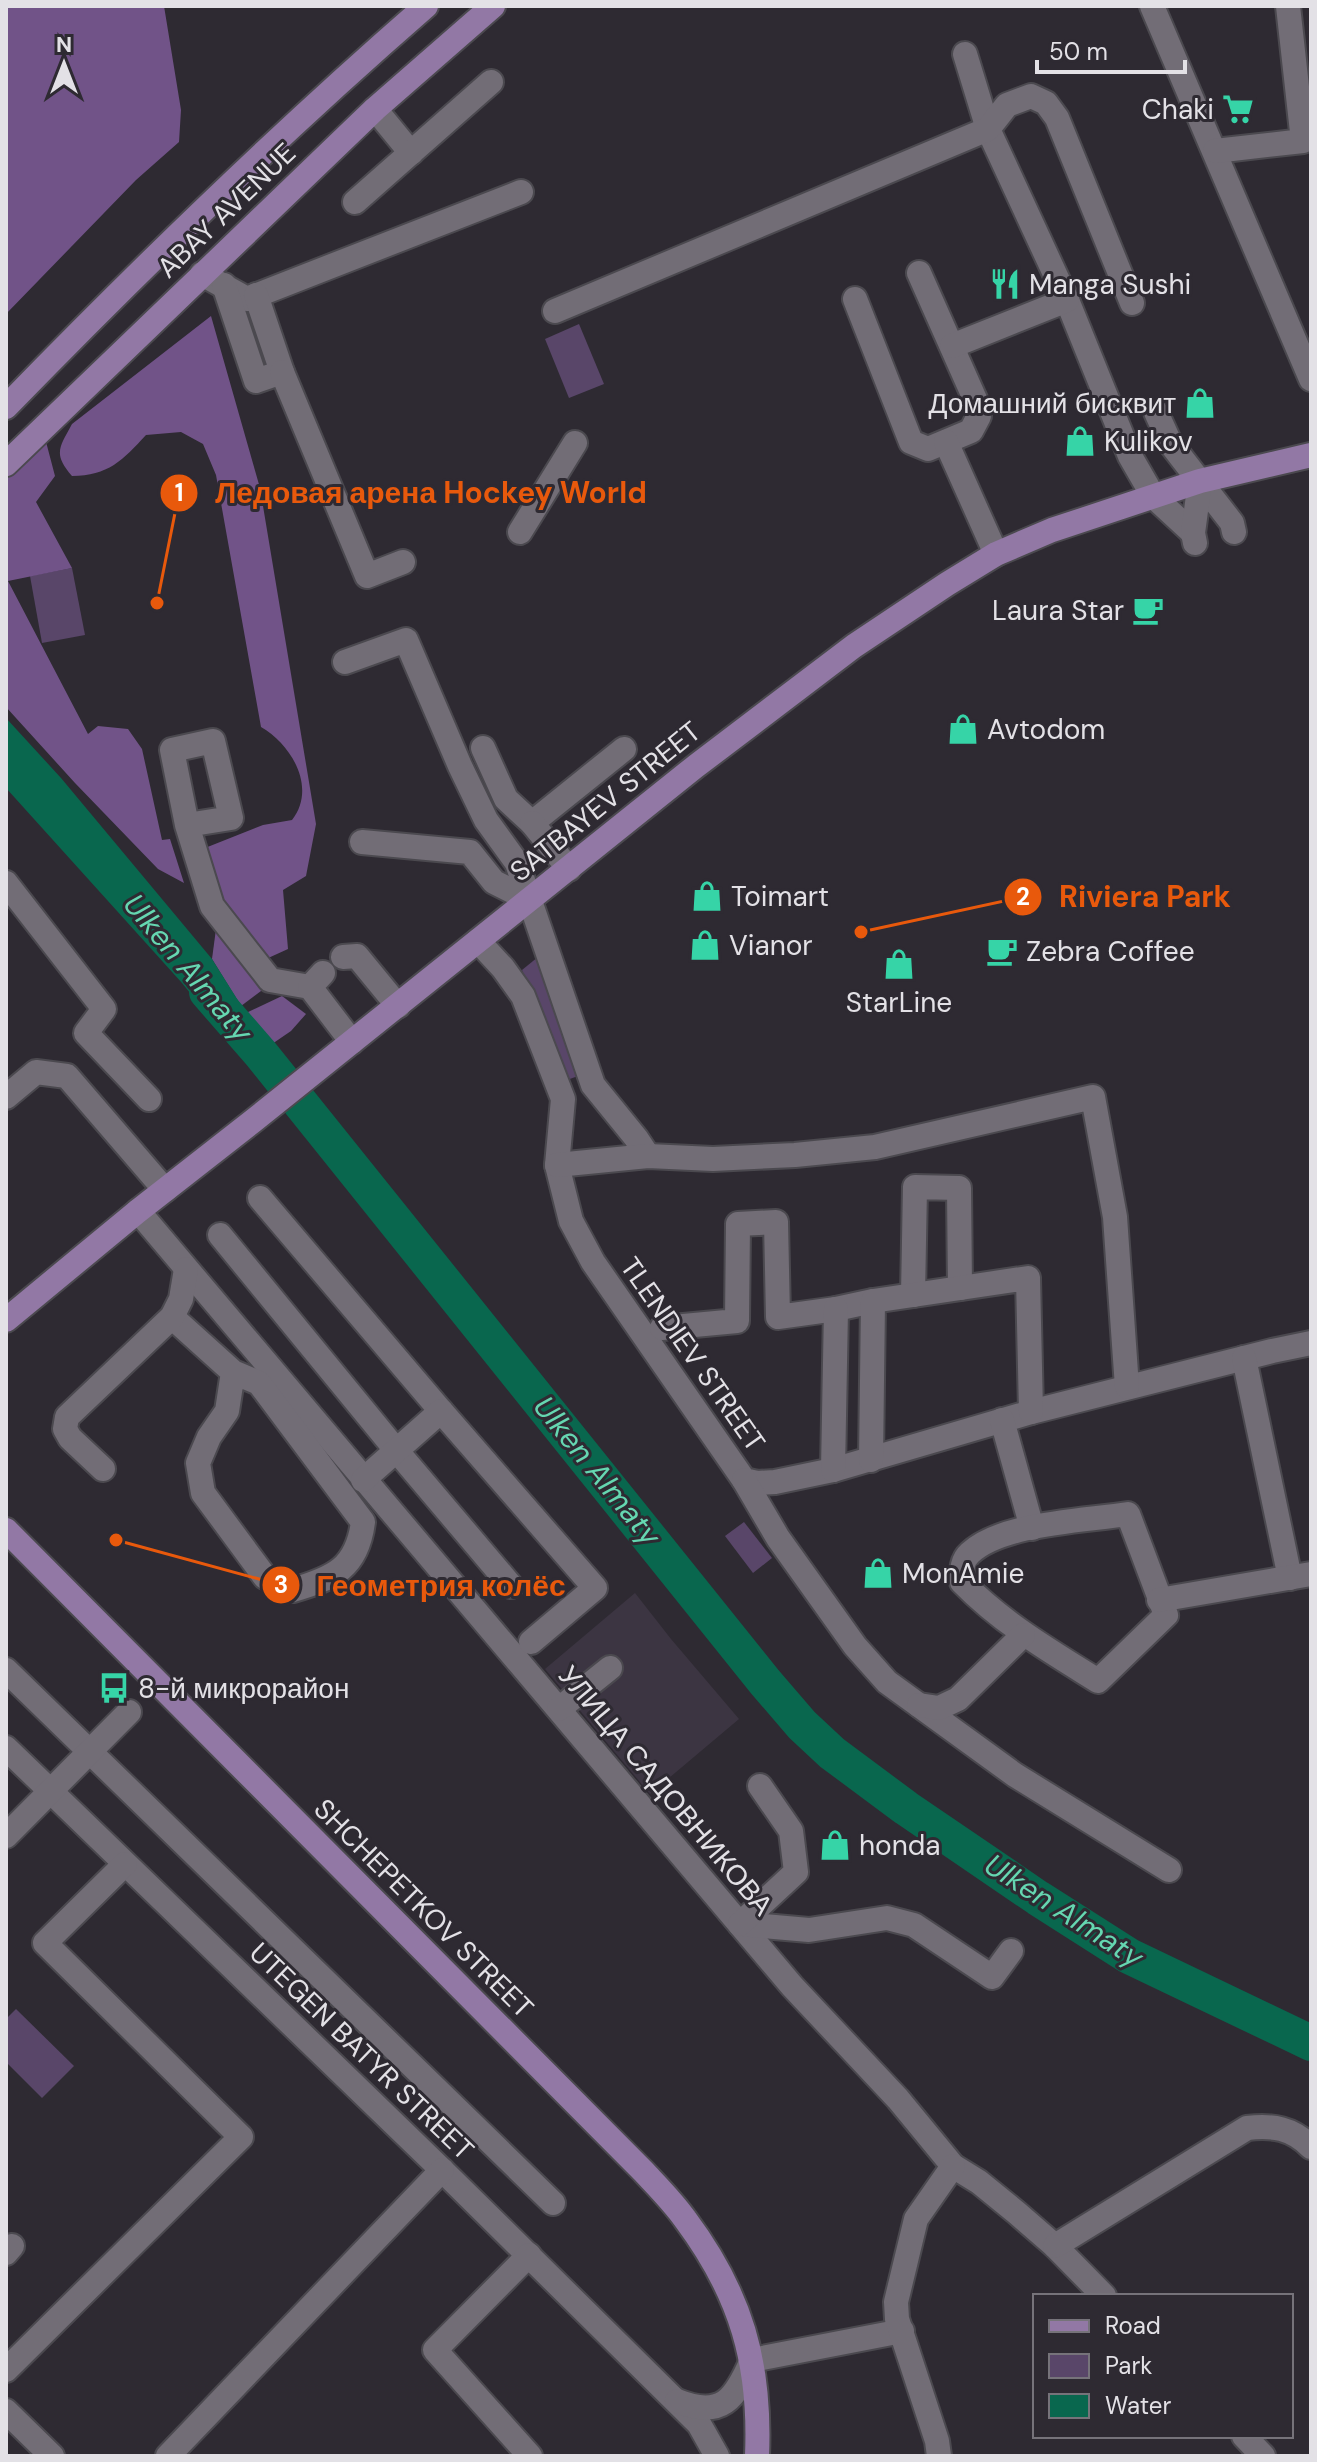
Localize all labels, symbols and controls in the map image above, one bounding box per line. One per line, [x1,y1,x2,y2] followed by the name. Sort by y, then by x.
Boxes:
[24,24,104,104] north arrow
[1037,24,1185,74] scale bar
[56,30,72,59] text: N
[1049,36,1108,67] text: 50 m
[1142,91,1214,128] place label: Chaki
[1221,92,1255,126] supermarket icon: Chaki
[149,135,304,286] street label: ABAY AVENUE
[1029,266,1191,303] place label: Manga Sushi
[988,267,1022,301] restaurant icon: Manga Sushi
[928,385,1176,422] place label: Домашний бисквит
[1183,386,1217,420] shop icon: Домашний бисквит
[1104,423,1193,460] place label: Kulikov
[1063,424,1097,458] shop icon: Kulikov
[159,466,663,520] callout: Ледовая арена Hockey World
[215,473,647,512] text: Ледовая арена Hockey World
[175,477,183,508] text: 1
[992,592,1124,629] place label: Laura Star
[1131,593,1165,627] cafe icon: Laura Star
[987,711,1105,748] place label: Avtodom
[946,712,980,746] shop icon: Avtodom
[502,713,708,890] street label: SATBAYEV STREET
[1003,870,1247,924] callout: Riviera Park
[1059,877,1231,916] text: Riviera Park
[731,878,829,915] place label: Toimart
[690,879,724,913] shop icon: Toimart
[1016,881,1030,912] text: 2
[115,886,263,1051] water label: Ulken Almaty
[729,927,813,964] place label: Vianor
[688,928,722,962] shop icon: Vianor
[1026,933,1195,970] place label: Zebra Coffee
[985,934,1019,968] cafe icon: Zebra Coffee
[882,947,916,981] shop icon: StarLine
[846,984,952,1021] place label: StarLine
[612,1250,773,1459] street label: TLENDIEV STREET
[525,1388,671,1555] water label: Ulken Almaty
[902,1555,1024,1592] place label: MonAmie
[861,1556,895,1590] shop icon: MonAmie
[261,1558,582,1612] callout: Геометрия колёс
[316,1566,566,1605] text: Геометрия колёс
[274,1569,288,1600] text: 3
[550,1658,781,1923] street label: УЛИЦА САДОВНИКОВА
[138,1670,349,1707] place label: 8-й микрорайон
[97,1671,131,1705] bus stop icon: 8-й микрорайон
[306,1791,541,2026] street label: SHCHEPETKOV STREET
[859,1827,941,1864] place label: honda
[818,1828,852,1862] shop icon: honda
[977,1845,1152,1977] water label: Ulken Almaty
[242,1935,482,2168] street label: UTEGEN BATYR STREET
[1033,2294,1293,2438] legend
[1105,2310,1161,2341] text: Road
[1105,2350,1152,2381] text: Park
[1105,2390,1171,2421] text: Water

